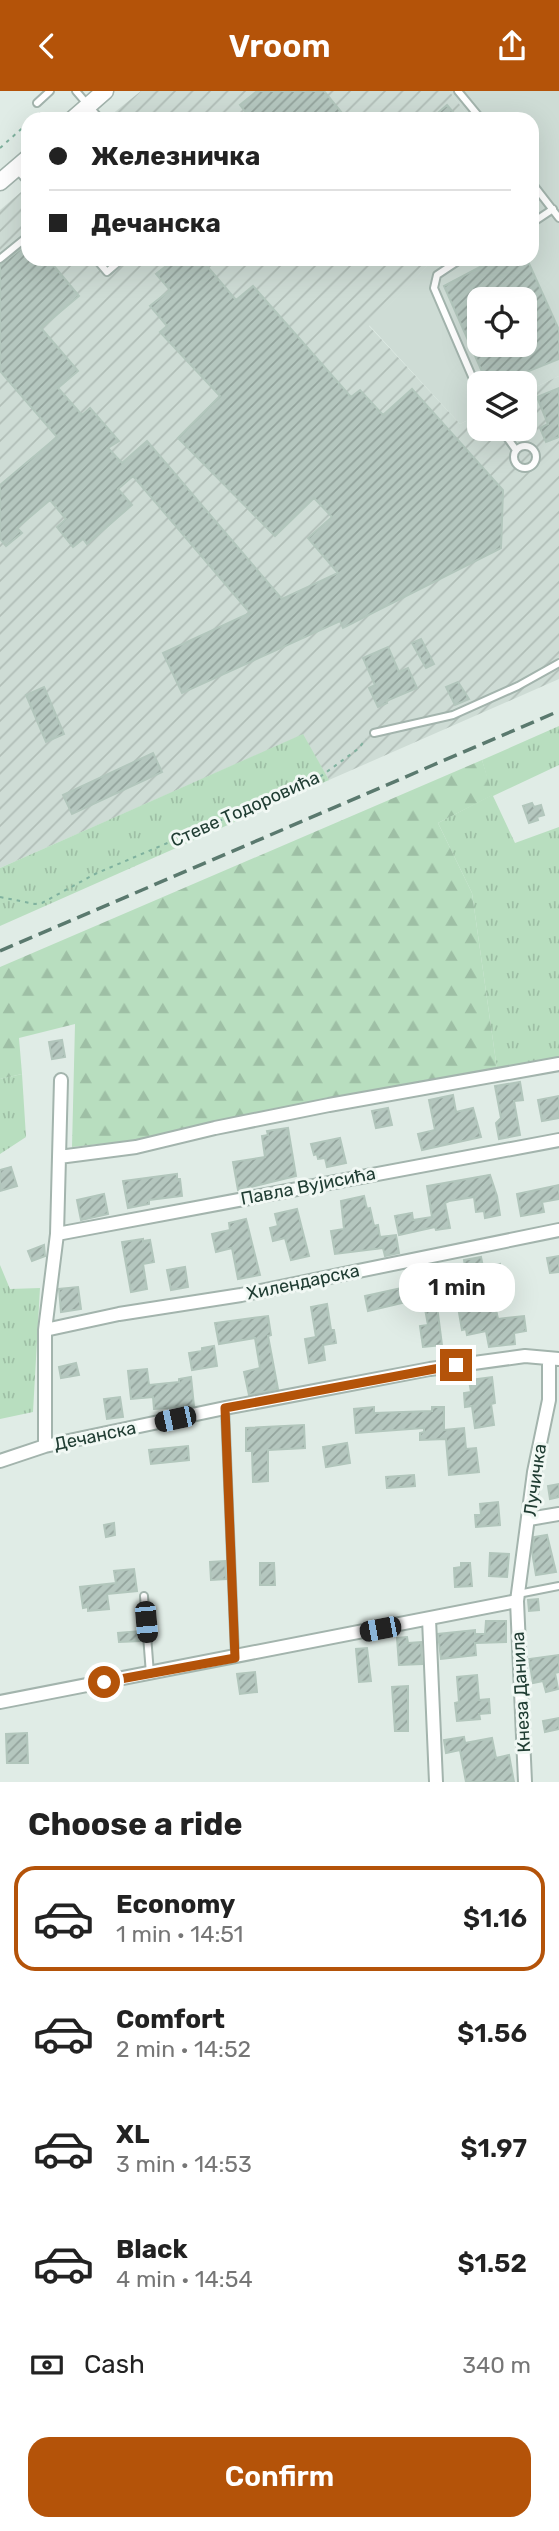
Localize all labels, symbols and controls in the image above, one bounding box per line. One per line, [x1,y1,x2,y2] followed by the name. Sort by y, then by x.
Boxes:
[28,27,66,65] icon: back
[229,27,330,65] text: Vroom
[493,27,531,65] icon: share
[91,141,260,172] text: Железничка
[91,208,221,239] text: Дечанска
[467,287,537,441] map controls
[467,287,537,357] button: locate
[467,371,537,441] button: layers
[167,766,323,852] street label: Стеве Тодоровића
[239,1162,377,1210] street label: Павла Вујисића
[245,1259,361,1305] street label: Хилендарска
[398,1263,514,1313] callout: 1 min
[428,1273,486,1301] text: 1 min
[440,1349,472,1381] route end
[153,1404,198,1434] car
[52,1417,138,1455] street label: Дечанска
[519,1442,551,1518] street label: Лучичка
[134,1600,159,1644] car
[358,1615,403,1643] car
[507,1631,535,1753] street label: Кнеза Данила
[88,1666,120,1698] route start
[28,1805,242,1843] text: Choose a ride
[32,1887,95,1950] icon: car
[116,1889,235,1920] text: Economy
[463,1903,527,1934] text: $1.16
[116,1920,243,1948] text: 1 min · 14:51
[32,2002,95,2065] icon: car
[116,2004,225,2035] text: Comfort
[457,2018,527,2049] text: $1.56
[116,2035,251,2063] text: 2 min · 14:52
[32,2117,95,2180] icon: car
[116,2119,149,2150] text: XL
[461,2133,527,2164] text: $1.97
[116,2150,252,2178] text: 3 min · 14:53
[32,2232,95,2295] icon: car
[116,2234,188,2265] text: Black
[457,2248,527,2279] text: $1.52
[116,2265,253,2293] text: 4 min · 14:54
[28,2346,66,2384] icon: cash
[84,2349,145,2380] text: Cash
[462,2351,531,2379] text: 340 m
[28,2437,531,2517] button: Confirm

